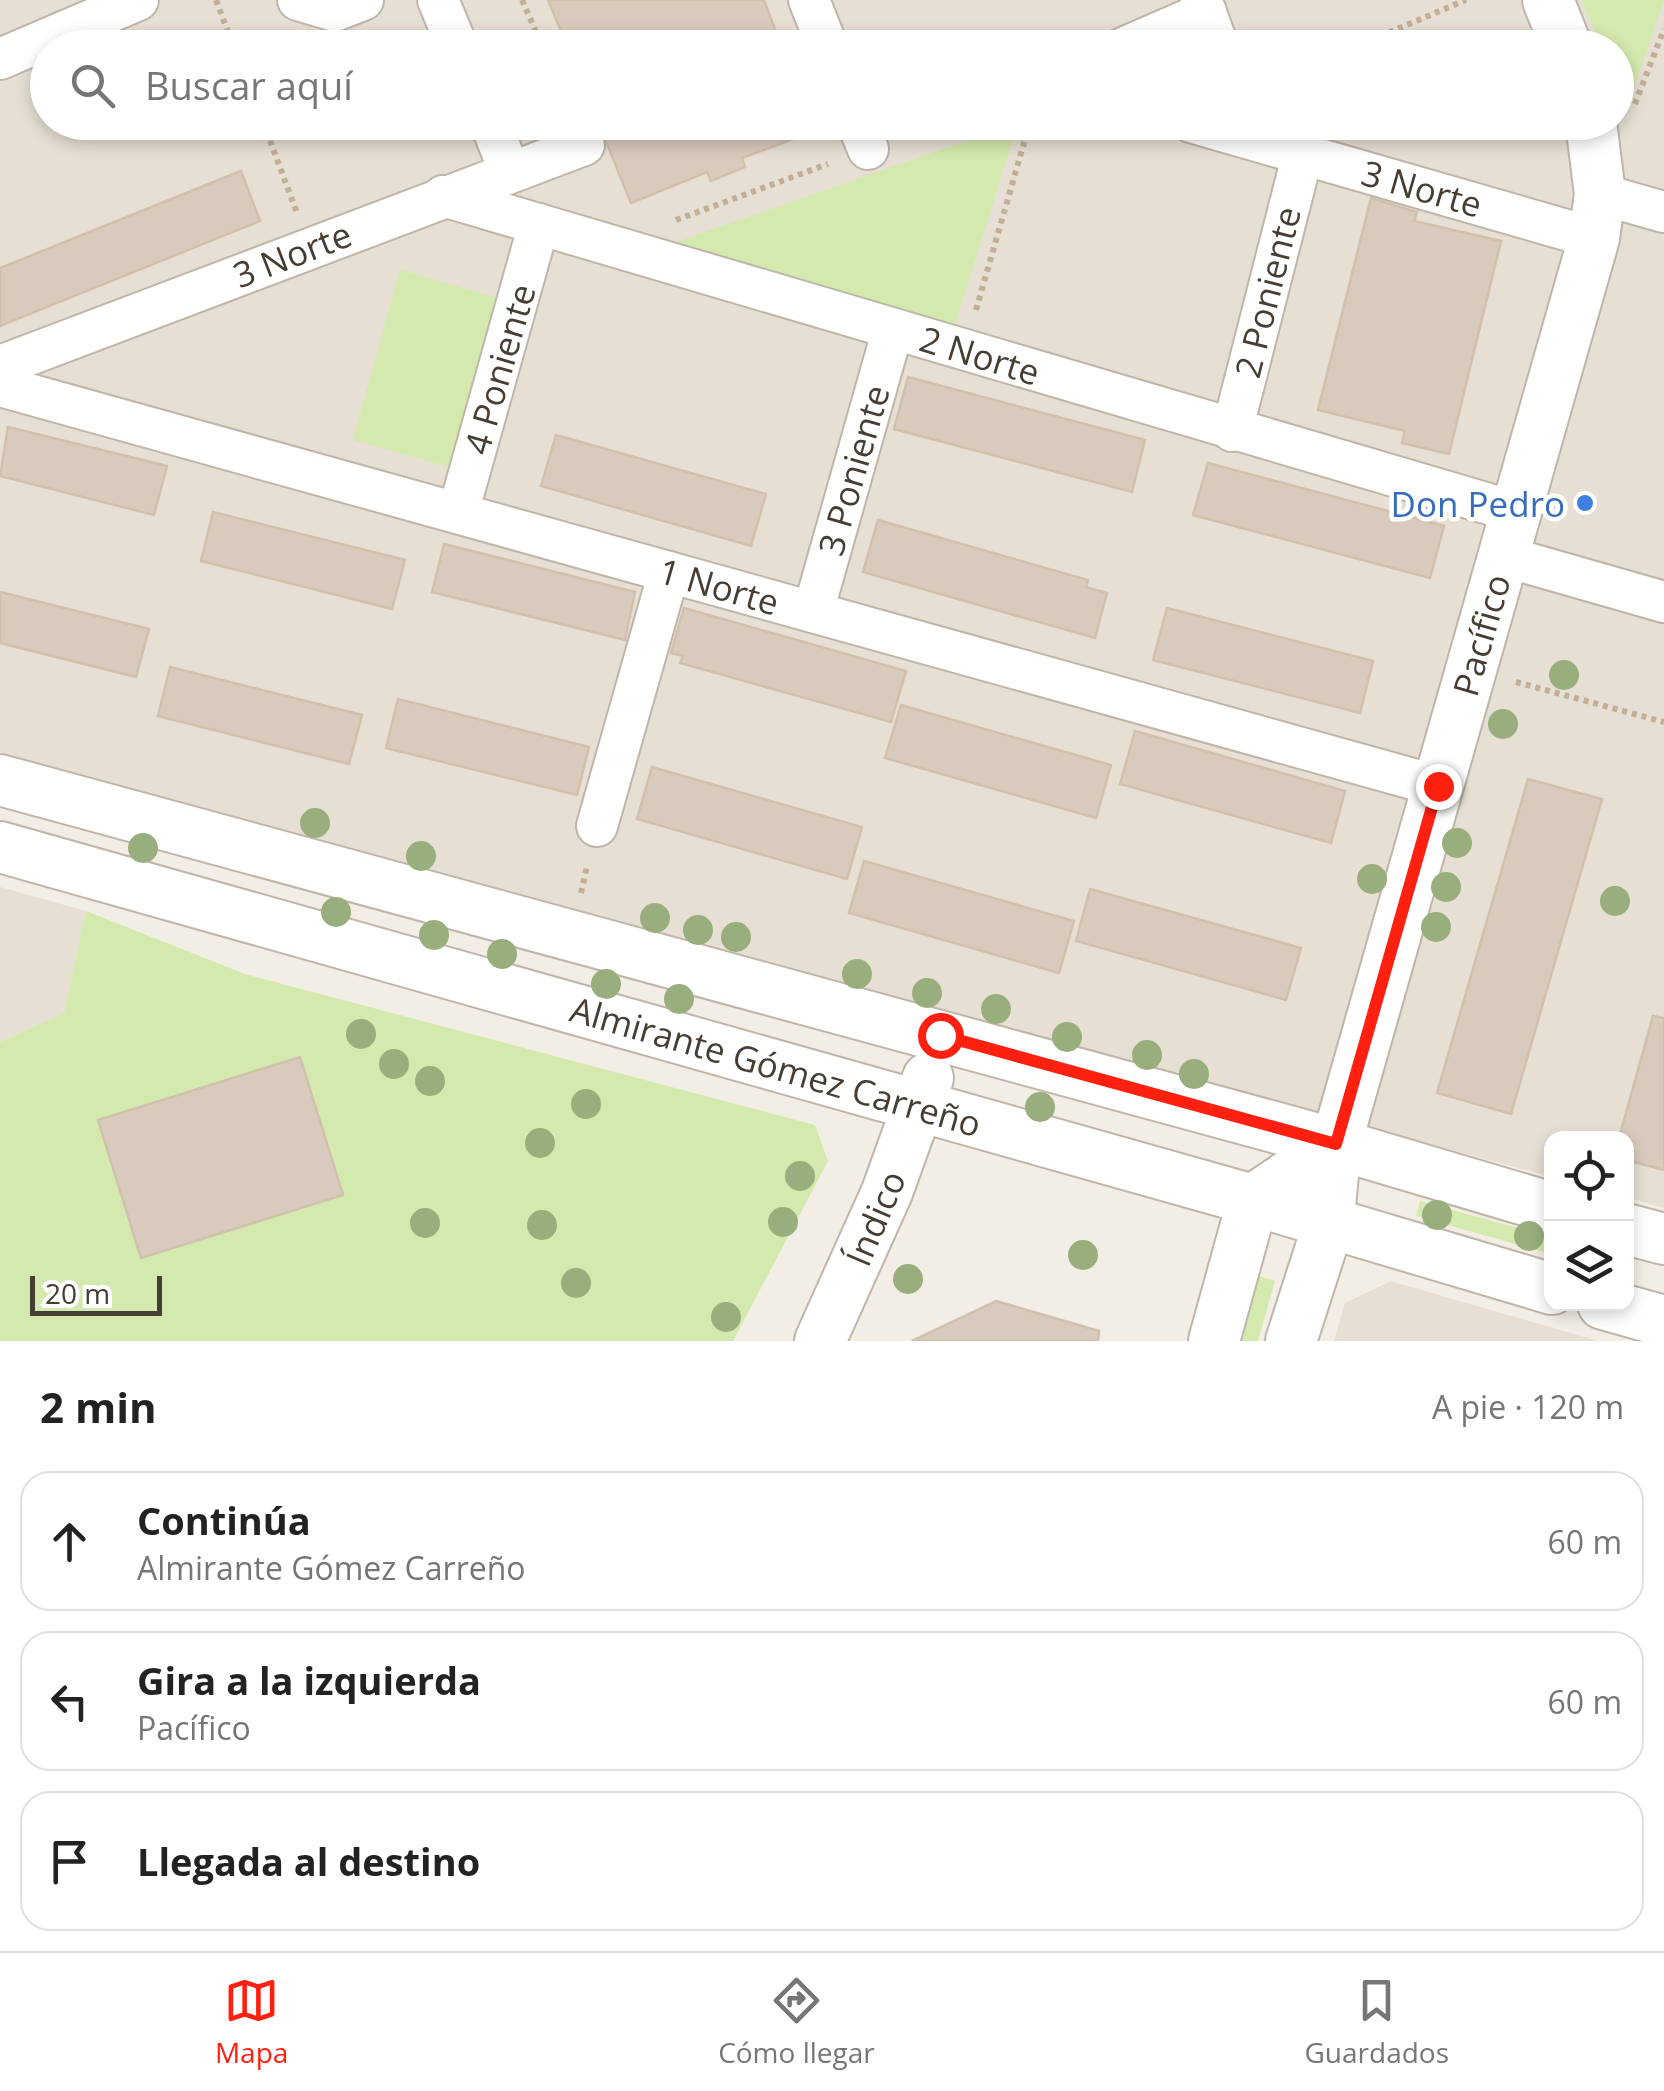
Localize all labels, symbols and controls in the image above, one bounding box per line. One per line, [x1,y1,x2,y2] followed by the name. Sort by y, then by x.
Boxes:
[30,30,1634,140] search box
[65,58,120,113] icon: search
[145,59,353,111] text: Buscar aquí
[1356,148,1488,228] street label: 3 Norte
[1223,202,1311,382] street label: 2 Poniente
[226,210,358,298] street label: 3 Norte
[452,279,546,459] street label: 4 Poniente
[914,315,1046,395] street label: 2 Norte
[806,380,900,560] street label: 3 Poniente
[1391,480,1565,527] place label: Don Pedro
[1574,492,1596,514] marker: Don Pedro
[653,546,785,626] street label: 1 Norte
[1441,569,1521,701] street label: Pacífico
[1416,764,1462,810] route end
[565,985,987,1147] street label: Almirante Gómez Carreño
[918,1013,964,1059] route start
[1544,1131,1634,1311] map controls
[1544,1131,1634,1221] button: locate
[834,1163,916,1273] street label: Índico
[1544,1221,1634,1311] button: layers
[30,1271,162,1316] scale bar
[45,1274,110,1312] text: 20 m
[40,1378,157,1435] text: 2 min
[1432,1385,1624,1428] text: A pie · 120 m
[137,1494,311,1546] text: Continúa
[42,1514,97,1569] icon: ahead
[1547,1520,1622,1563] text: 60 m
[137,1546,526,1589] text: Almirante Gómez Carreño
[137,1654,481,1706] text: Gira a la izquierda
[42,1674,97,1729] icon: left
[1547,1680,1622,1723] text: 60 m
[137,1706,251,1749] text: Pacífico
[42,1834,97,1889] icon: arrive
[137,1835,480,1887] text: Llegada al destino
[215,1973,288,2071] tab: Mapa
[718,1973,875,2071] tab: Cómo llegar
[1305,1973,1449,2071] tab: Guardados

